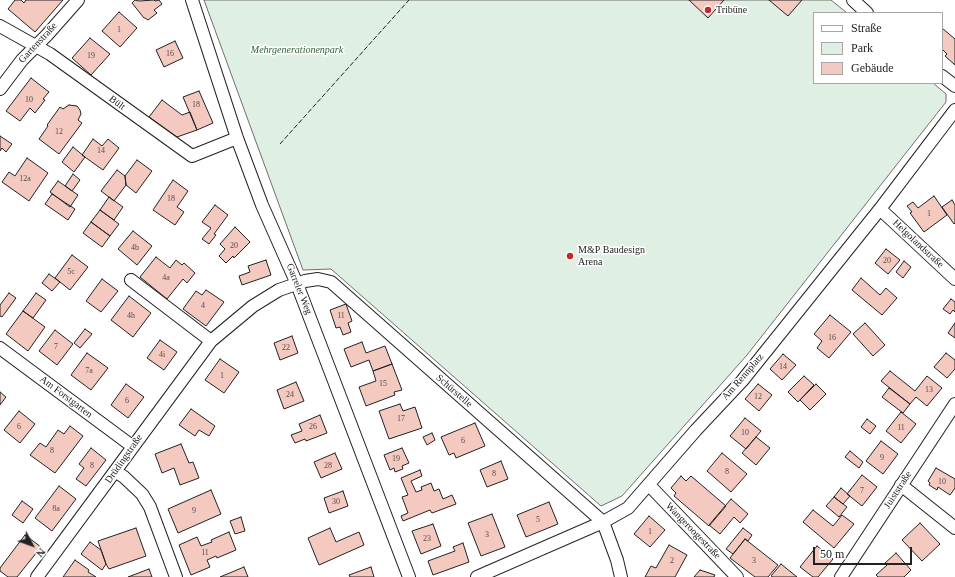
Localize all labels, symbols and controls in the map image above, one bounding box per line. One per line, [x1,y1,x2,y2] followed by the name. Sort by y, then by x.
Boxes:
[716,4,747,16] place label: Tribüne
[703,5,713,15] marker: Tribüne
[813,12,943,84] legend
[16,20,60,66] street label: Gartenstraße
[851,21,882,35] text: Straße
[117,25,121,35] house number: 1
[851,41,873,55] text: Park
[251,44,343,56] park label: Mehrgenerationenpark
[166,49,174,59] house number: 16
[87,51,95,61] house number: 19
[851,61,894,75] text: Gebäude
[107,93,127,113] street label: Bült
[25,95,33,105] house number: 10
[192,100,200,110] house number: 18
[55,127,63,137] house number: 12
[97,146,105,156] house number: 14
[19,174,31,184] house number: 12a
[167,194,175,204] house number: 18
[927,209,931,219] house number: 1
[890,217,946,271] street label: Helgolandstraße
[230,241,238,251] house number: 20
[131,243,139,253] house number: 4b
[578,244,645,268] place label: M&P Baudesign Arena
[565,251,575,261] marker: M&P Baudesign Arena
[883,256,891,266] house number: 20
[283,262,315,316] street label: Garreler Weg
[67,267,75,277] house number: 5c
[162,273,170,283] house number: 4a
[201,301,205,311] house number: 4
[127,311,135,321] house number: 4h
[337,311,345,321] house number: 11
[828,333,836,343] house number: 16
[54,342,58,352] house number: 7
[282,343,290,353] house number: 22
[159,350,165,360] house number: 4i
[719,351,767,403] street label: Am Rennplatz
[779,362,787,372] house number: 14
[85,366,93,376] house number: 7a
[220,371,224,381] house number: 1
[433,372,475,410] street label: Schürstelle
[37,373,95,421] street label: Am Forstgarten
[379,379,387,389] house number: 15
[925,385,933,395] house number: 13
[286,390,294,400] house number: 24
[754,392,762,402] house number: 12
[125,396,129,406] house number: 6
[397,414,405,424] house number: 17
[17,422,21,432] house number: 6
[309,422,317,432] house number: 26
[897,423,905,433] house number: 11
[741,428,749,438] house number: 10
[103,432,145,486] street label: Drüdingstraße
[461,436,465,446] house number: 6
[50,446,54,456] house number: 8
[880,453,884,463] house number: 9
[392,454,400,464] house number: 19
[90,461,94,471] house number: 8
[324,461,332,471] house number: 28
[725,467,729,477] house number: 8
[492,469,496,479] house number: 8
[881,469,915,511] street label: Juiststraße
[938,477,946,487] house number: 10
[860,486,864,496] house number: 7
[332,497,340,507] house number: 30
[663,500,723,562] street label: Wangeroogestraße
[52,504,60,514] house number: 8a
[192,506,196,516] house number: 9
[536,515,540,525] house number: 5
[12,525,52,565] north arrow
[648,527,652,537] house number: 1
[485,530,489,540] house number: 3
[423,534,431,544] house number: 23
[815,539,914,565] scale bar
[34,546,48,560] text: N
[820,547,844,561] text: 50 m
[201,548,209,558] house number: 11
[670,556,674,566] house number: 2
[752,556,756,566] house number: 3

